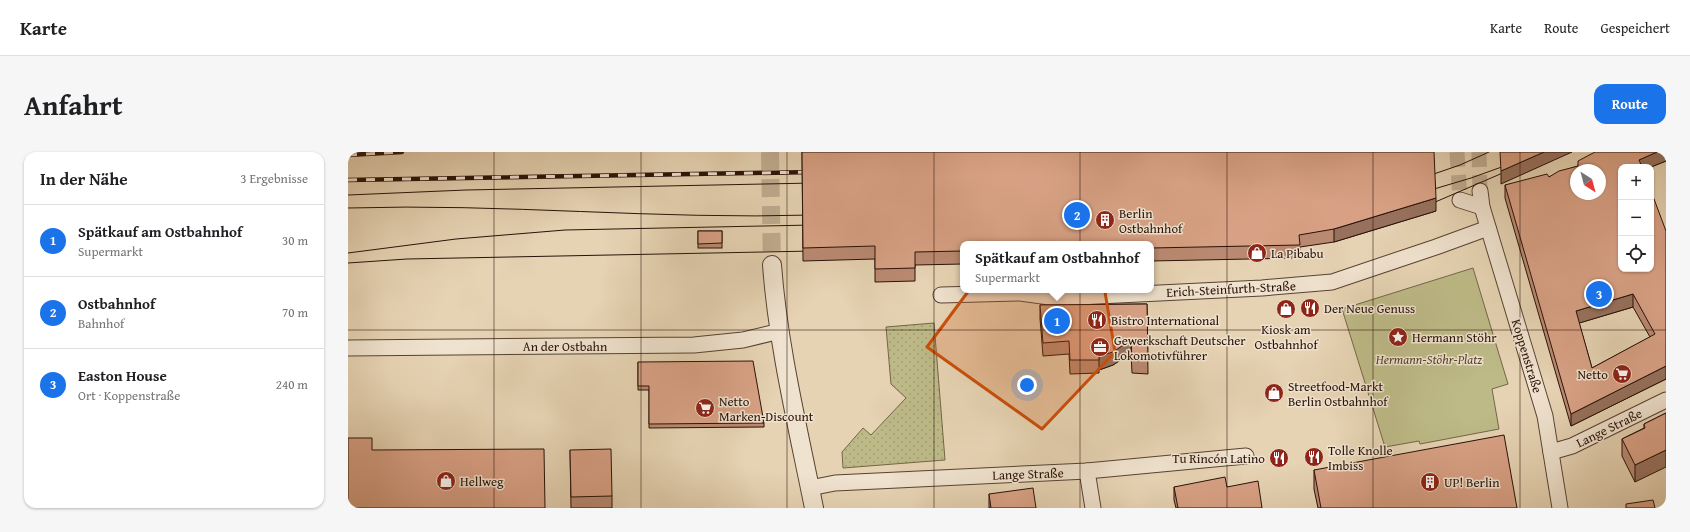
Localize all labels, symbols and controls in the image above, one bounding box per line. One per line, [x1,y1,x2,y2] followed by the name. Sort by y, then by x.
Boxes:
[20,14,67,42] text: Karte
[1490,18,1522,38] text: Karte
[1544,18,1578,38] text: Route
[1600,18,1670,38] text: Gespeichert
[24,84,123,125] text: Anfahrt
[1594,84,1666,124] button: Route
[1570,164,1606,200] north arrow
[1618,164,1654,272] map controls
[1618,164,1654,200] button: +
[40,166,128,191] text: In der Nähe
[240,169,308,188] text: 3 Ergebnisse
[1064,200,1090,230] pin: 2
[1618,200,1654,236] button: −
[1119,204,1184,238] place label: Berlin Ostbahnhof
[1094,209,1116,231] building icon: Berlin Ostbahnhof
[78,221,242,242] text: Spätkauf am Ostbahnhof
[50,231,56,250] text: 1
[282,231,308,250] text: 30 m
[1618,236,1654,272] button: locate
[960,241,1154,293] popup
[78,242,143,261] text: Supermarkt
[1246,242,1268,264] shop icon: La Pibabu
[1271,244,1324,263] place label: La Pibabu
[975,247,1139,268] text: Spätkauf am Ostbahnhof
[975,268,1040,287] text: Supermarkt
[1166,276,1296,302] street label: Erich-Steinfurth-Straße
[1586,279,1612,309] pin: 3
[78,293,155,314] text: Ostbahnhof
[1299,297,1321,319] restaurant icon: Der Neue Genuss
[1275,298,1297,320] shop icon: Kiosk am Ostbahnhof
[1324,299,1415,318] place label: Der Neue Genuss
[50,303,56,322] text: 2
[282,303,308,322] text: 70 m
[1044,306,1070,336] pin: 1
[1086,309,1108,331] restaurant icon: Bistro International
[1111,311,1220,330] place label: Bistro International
[78,314,124,333] text: Bahnhof
[1507,317,1547,395] street label: Koppenstraße
[1254,320,1319,354] place label: Kiosk am Ostbahnhof
[1387,326,1409,348] place icon: Hermann Stöhr
[1412,328,1497,347] place label: Hermann Stöhr
[1114,331,1246,365] place label: Gewerkschaft Deutscher Lokomotivführer
[1089,336,1111,358] office icon: Gewerkschaft Deutscher Lokomotivführer
[523,337,608,356] street label: An der Ostbahn
[1375,350,1482,369] park label: Hermann-Stöhr-Platz
[1611,363,1633,385] supermarket icon: Netto
[78,365,167,386] text: Easton House
[1578,365,1608,384] place label: Netto
[50,375,56,394] text: 3
[276,375,308,394] text: 240 m
[1017,375,1037,395] your location
[1288,377,1389,411] place label: Streetfood-Markt Berlin Ostbahnhof
[1263,382,1285,404] shop icon: Streetfood-Markt Berlin Ostbahnhof
[78,386,180,405] text: Ort · Koppenstraße
[719,392,814,426] place label: Netto Marken-Discount
[694,397,716,419] supermarket icon: Netto Marken-Discount
[1573,404,1645,452] street label: Lange Straße
[1328,441,1393,475] place label: Tolle Knolle Imbiss
[1303,446,1325,468] restaurant icon: Tolle Knolle Imbiss
[1268,447,1290,469] restaurant icon: Tu Rincón Latino
[1172,449,1265,468] place label: Tu Rincón Latino
[992,463,1064,485] street label: Lange Straße
[435,470,457,492] shop icon: Hellweg
[1419,471,1441,493] building icon: UP! Berlin
[460,472,504,491] place label: Hellweg
[1444,473,1500,492] place label: UP! Berlin

